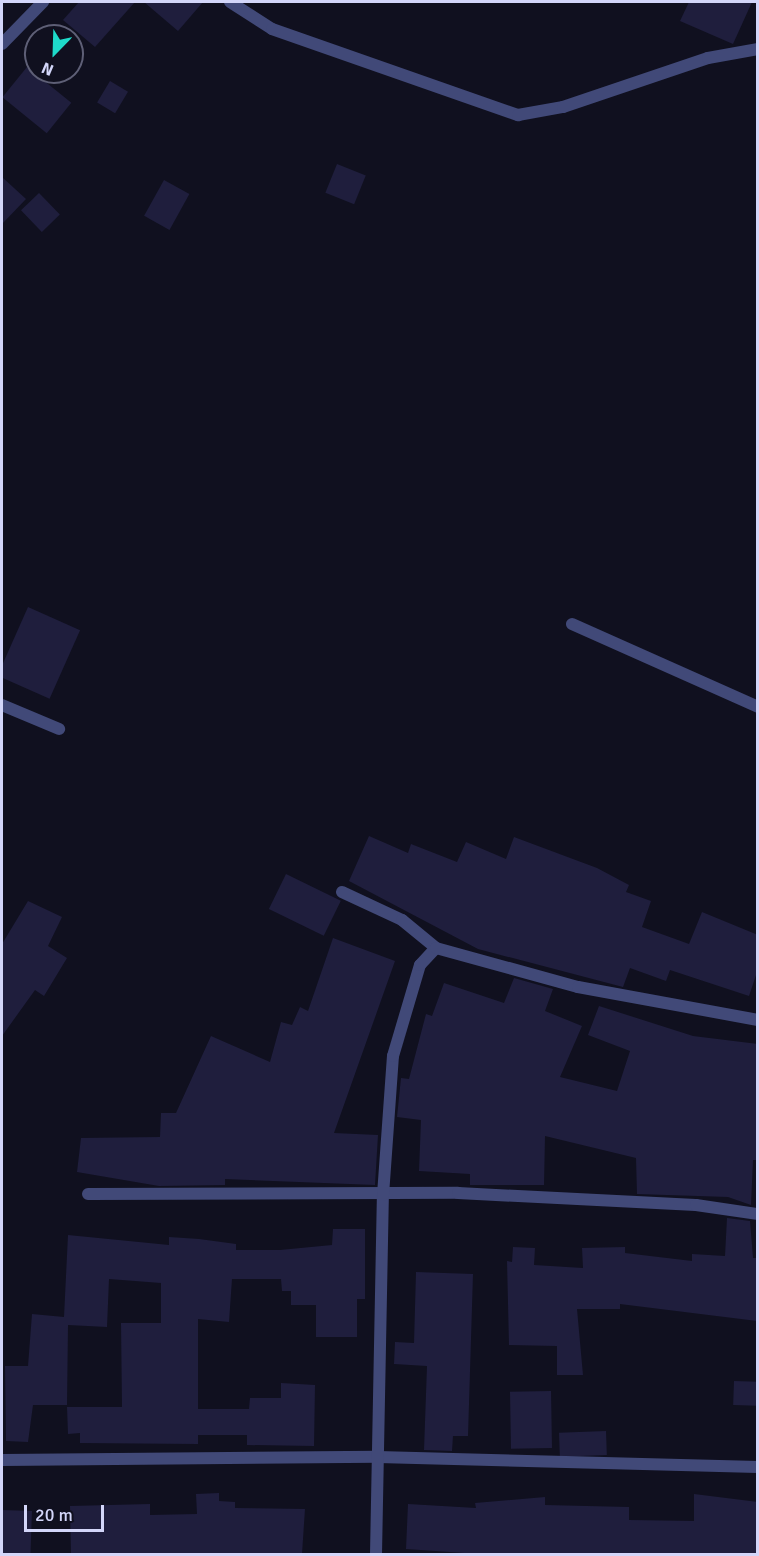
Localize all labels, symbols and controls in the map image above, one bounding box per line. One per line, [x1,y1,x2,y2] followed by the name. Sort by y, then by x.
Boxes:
[24,24,84,84] north arrow
[39,57,57,80] text: N
[27,1493,106,1531] scale bar
[35,1504,73,1526] text: 20 m

